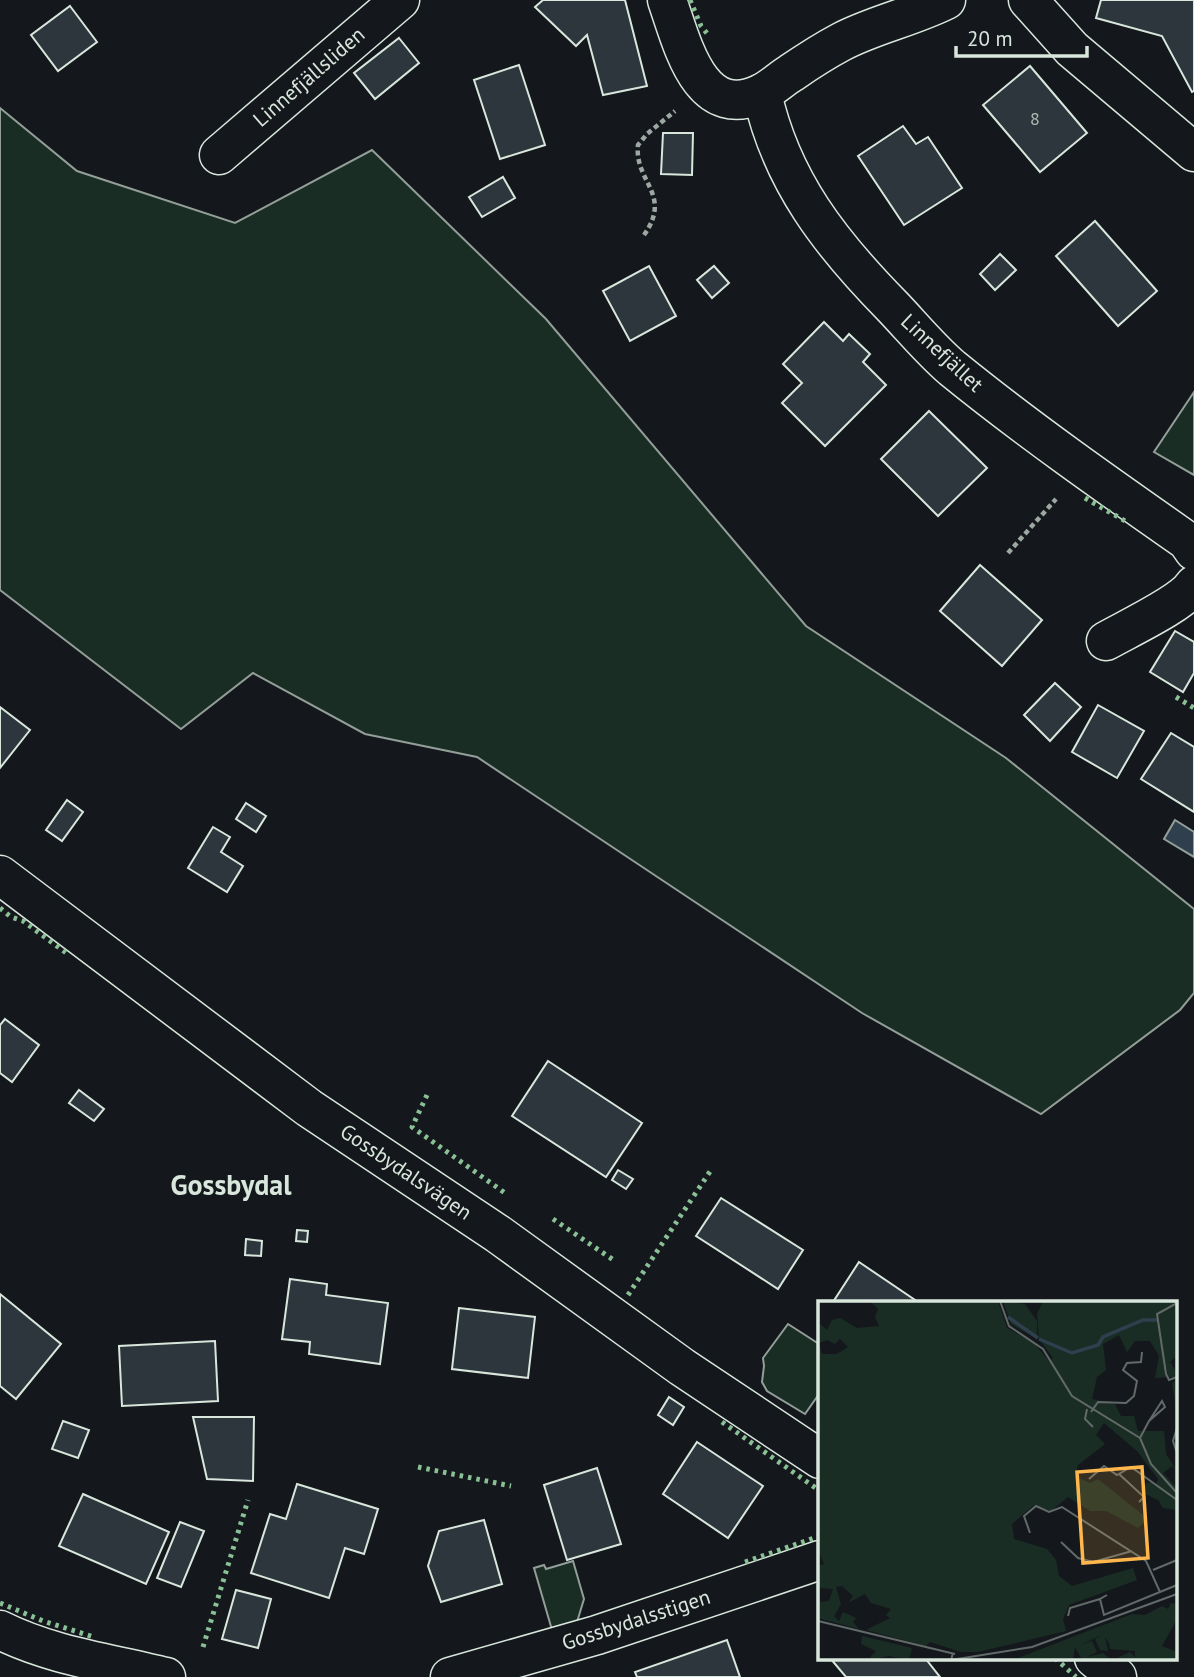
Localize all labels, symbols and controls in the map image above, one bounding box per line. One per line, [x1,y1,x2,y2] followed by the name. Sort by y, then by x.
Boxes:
[956,14,1087,58] scale bar
[247,21,370,132] street label: Linnefjällsliden
[967,25,1013,52] text: 20 m
[1030,107,1040,130] house number: 8
[896,308,989,398] street label: Linnefjället
[335,1118,477,1226] street label: Gossbydalsvägen
[171,1166,292,1203] district label: Gossbydal
[818,1301,1176,1660] inset map
[558,1583,713,1656] street label: Gossbydalsstigen

